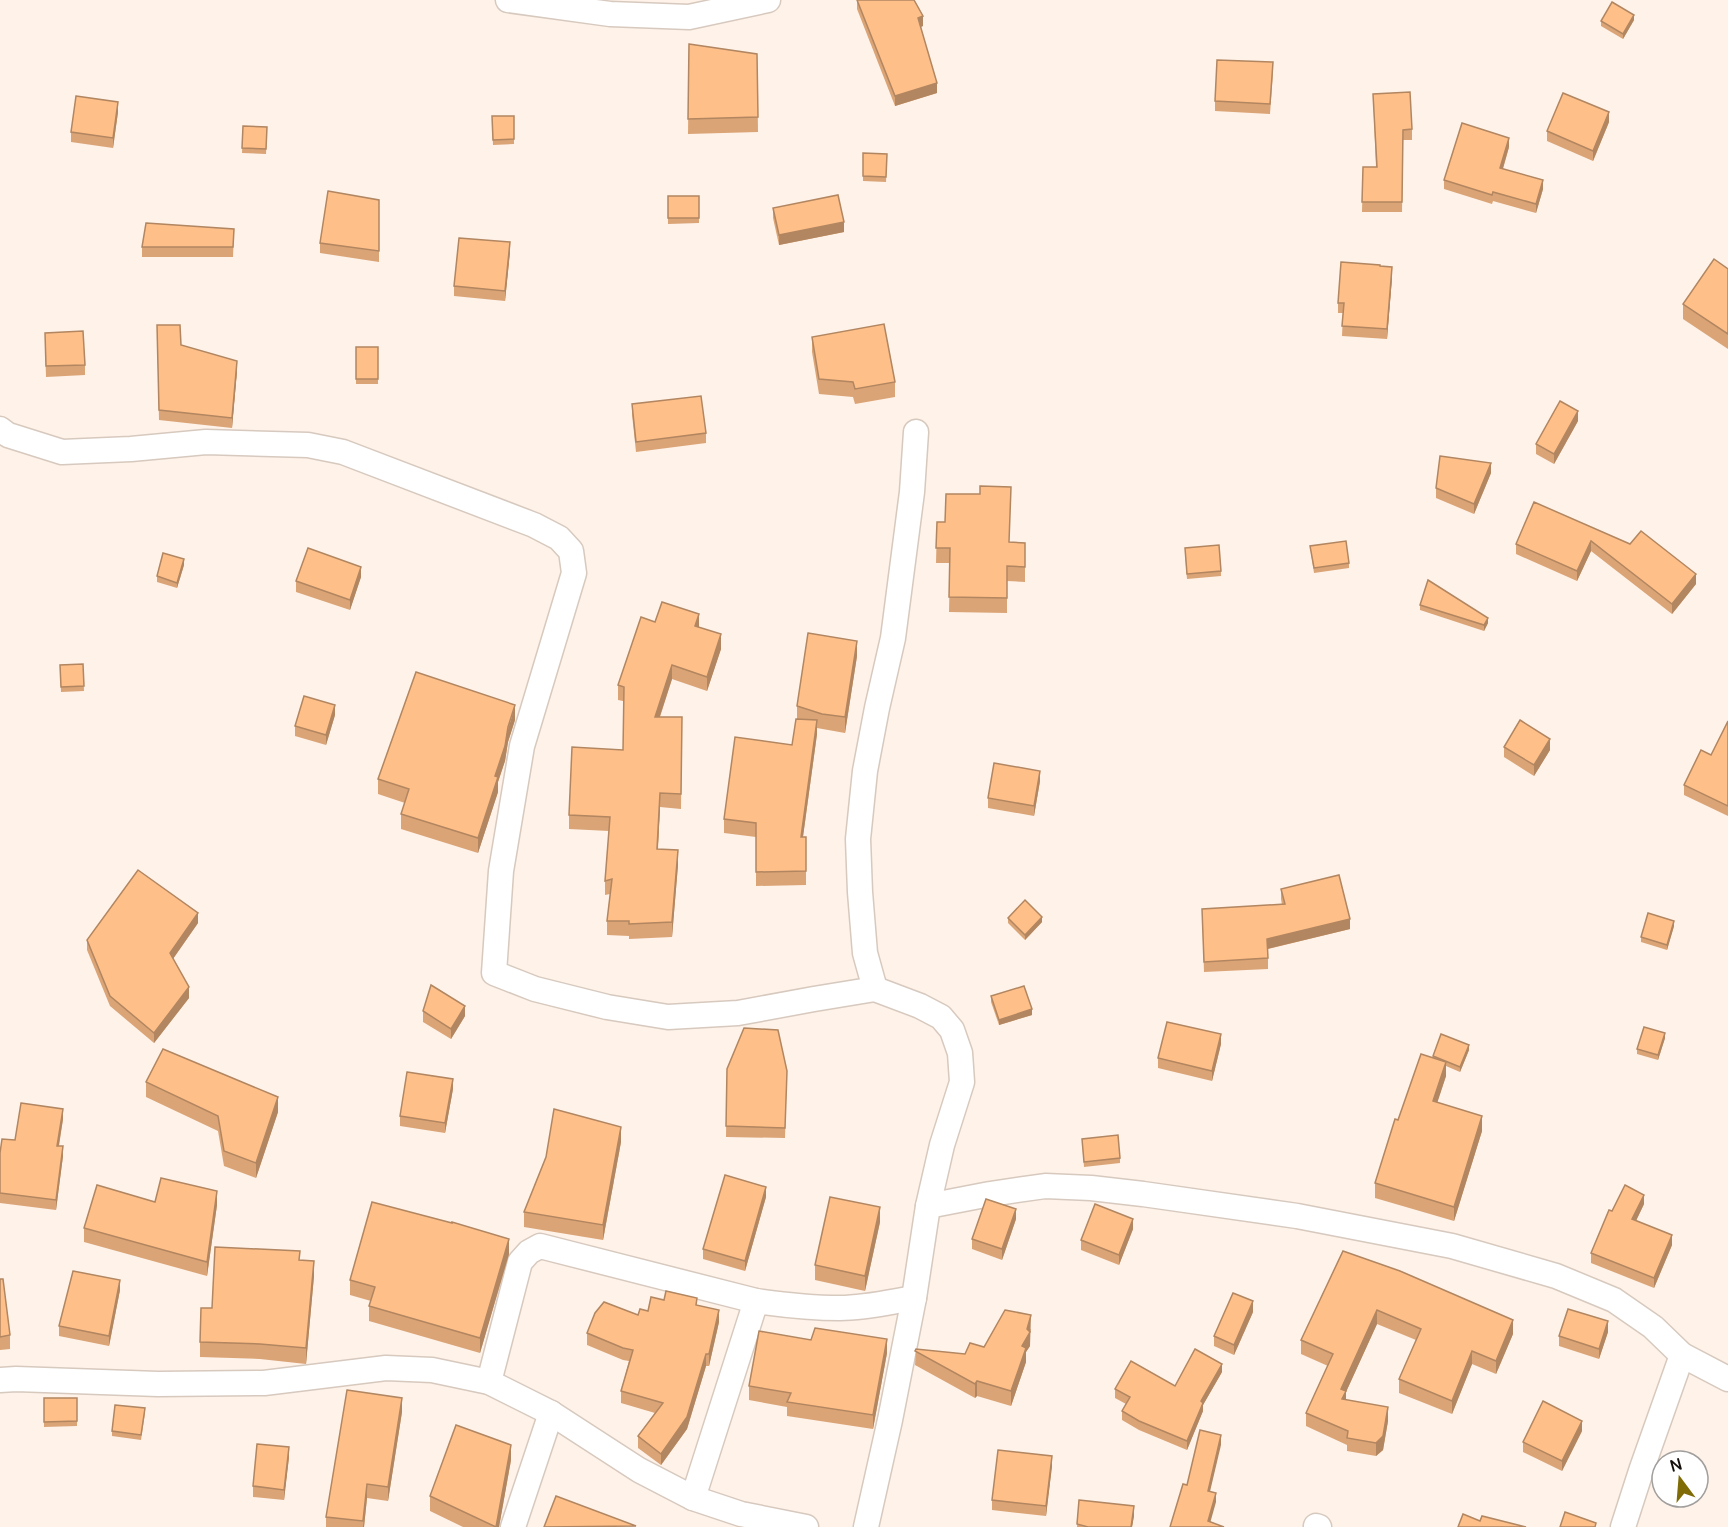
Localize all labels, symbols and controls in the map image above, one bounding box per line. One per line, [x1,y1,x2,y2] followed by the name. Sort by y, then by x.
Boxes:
[1650,1449,1710,1509] north arrow
[1667,1452,1684,1477] text: N

